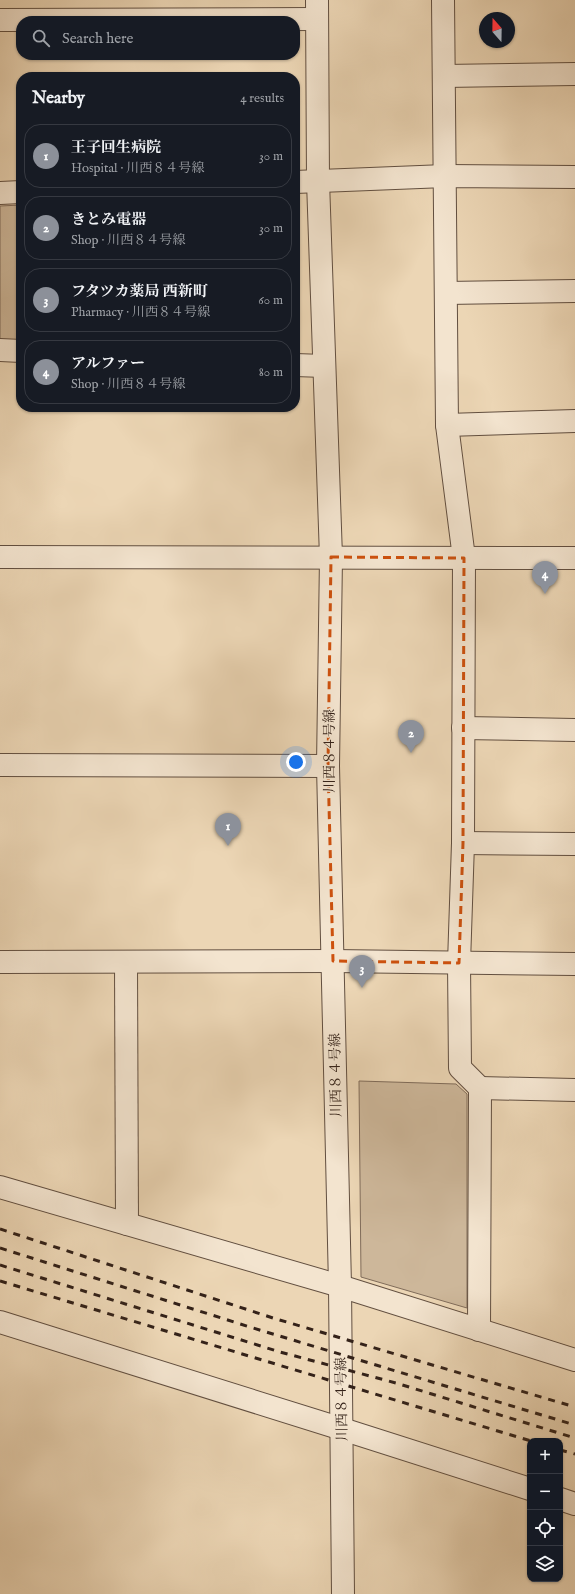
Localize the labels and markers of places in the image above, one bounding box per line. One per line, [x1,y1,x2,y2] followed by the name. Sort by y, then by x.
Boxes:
[532,561,558,594] pin: 4
[398,720,424,753] pin: 2
[215,813,241,846] pin: 1
[349,955,375,988] pin: 3

